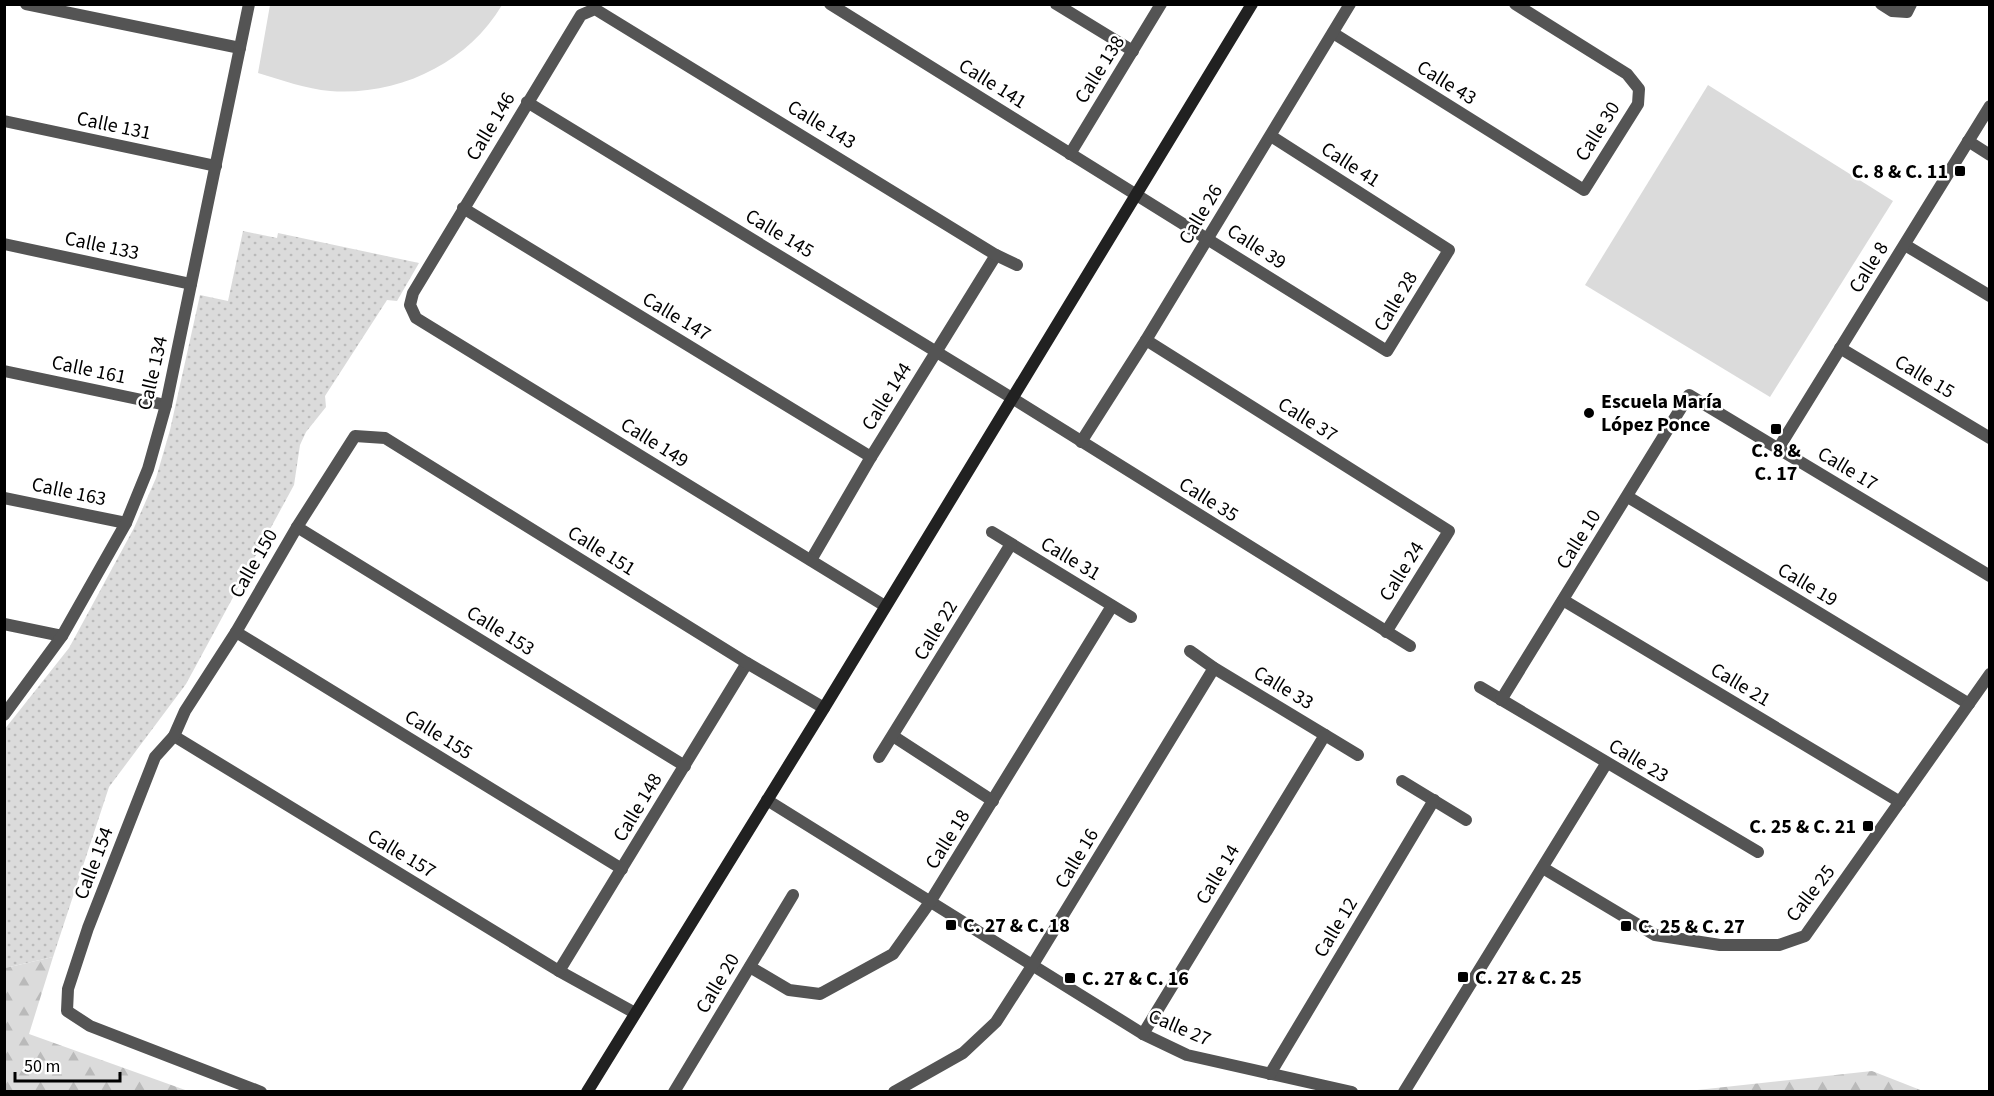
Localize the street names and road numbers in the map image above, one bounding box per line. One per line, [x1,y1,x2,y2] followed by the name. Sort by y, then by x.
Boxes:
[1068,30,1132,109] street label: Calle 138
[953,52,1032,116] street label: Calle 141
[1411,54,1482,112] street label: Calle 43
[459,87,522,166] street label: Calle 146
[782,93,861,156] street label: Calle 143
[1569,96,1627,167] street label: Calle 30
[74,104,154,148] street label: Calle 131
[1315,135,1386,194] street label: Calle 41
[1172,179,1230,250] street label: Calle 26
[740,202,819,265] street label: Calle 145
[1221,217,1292,276] street label: Calle 39
[62,224,142,268] street label: Calle 133
[1842,237,1895,299] street label: Calle 8
[1367,266,1425,337] street label: Calle 28
[637,285,716,348] street label: Calle 147
[131,333,175,413] street label: Calle 134
[49,348,129,392] street label: Calle 161
[1889,348,1960,406] street label: Calle 15
[855,357,919,436] street label: Calle 144
[1272,391,1343,449] street label: Calle 37
[615,411,694,475] street label: Calle 149
[1812,440,1883,498] street label: Calle 17
[29,470,109,514] street label: Calle 163
[1173,471,1244,529] street label: Calle 35
[1550,504,1608,575] street label: Calle 10
[562,519,641,583] street label: Calle 151
[223,524,285,603] street label: Calle 150
[1035,530,1106,588] street label: Calle 31
[1373,536,1431,607] street label: Calle 24
[1772,556,1843,614] street label: Calle 19
[907,595,965,666] street label: Calle 22
[461,599,540,663] street label: Calle 153
[1705,656,1776,714] street label: Calle 21
[1248,659,1319,717] street label: Calle 33
[399,703,478,767] street label: Calle 155
[1603,732,1674,790] street label: Calle 23
[606,768,669,847] street label: Calle 148
[919,804,977,875] street label: Calle 18
[362,822,441,885] street label: Calle 157
[67,823,121,904] street label: Calle 154
[1048,823,1106,894] street label: Calle 16
[1189,839,1247,910] street label: Calle 14
[1780,859,1842,928] street label: Calle 25
[1307,892,1365,963] street label: Calle 12
[689,948,747,1019] street label: Calle 20
[1144,1002,1215,1054] street label: Calle 27

